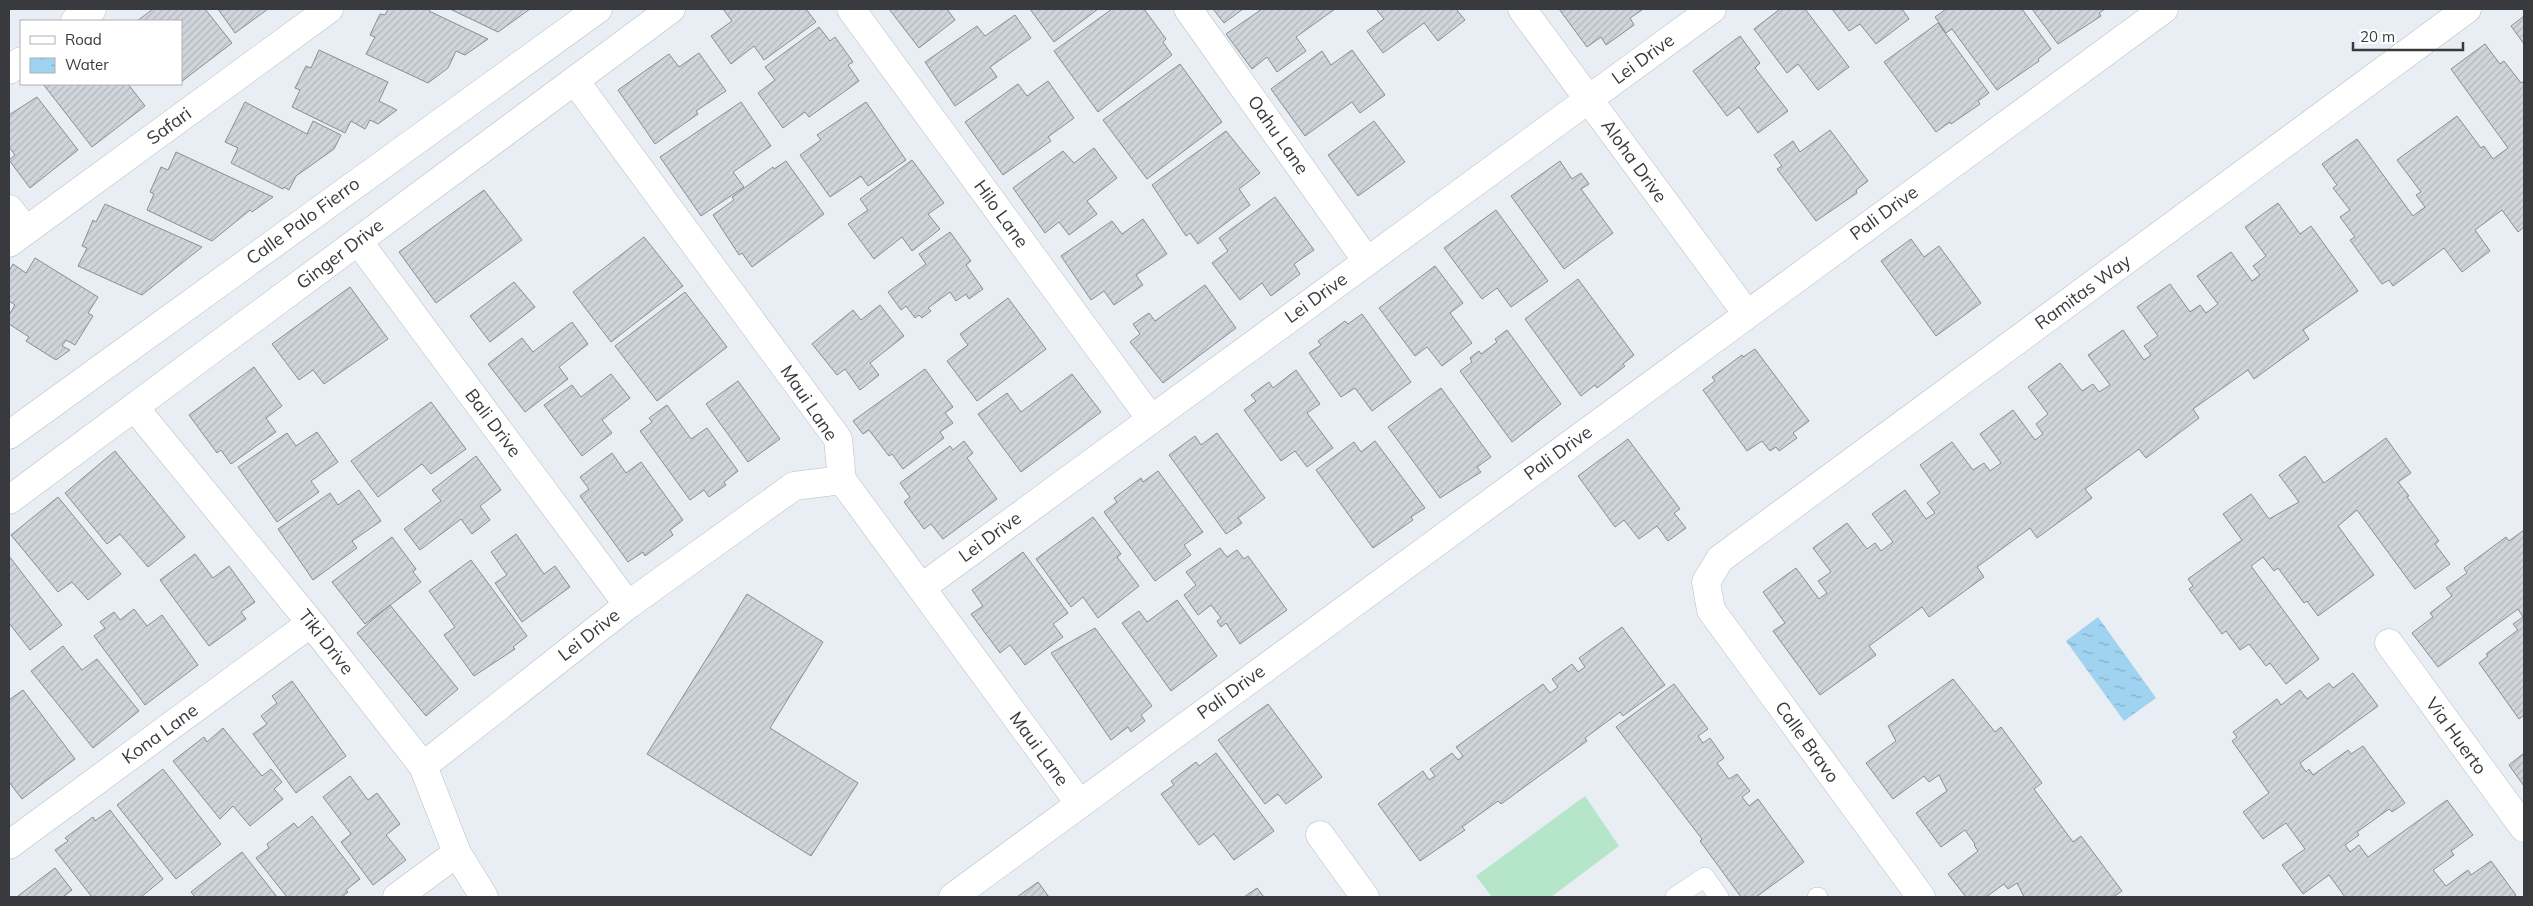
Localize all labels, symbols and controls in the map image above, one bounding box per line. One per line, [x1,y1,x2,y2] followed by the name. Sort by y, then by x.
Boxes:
[20,20,182,85] legend
[2353,20,2463,52] scale bar
[2360,27,2395,46] text: 20 m
[1607,28,1679,89] street label: Lei Drive
[65,30,102,49] text: Road
[65,55,109,74] text: Water
[1243,91,1314,179] street label: Oahu Lane
[142,102,196,149] street label: Safari
[1596,115,1672,207] street label: Aloha Drive
[241,172,364,269] street label: Calle Palo Fierro
[969,175,1034,252] street label: Hilo Lane
[1845,180,1922,245] street label: Pali Drive
[292,213,388,294] street label: Ginger Drive
[2030,249,2136,334] street label: Ramitas Way
[1280,267,1352,328] street label: Lei Drive
[776,360,843,445] street label: Maui Lane
[460,384,527,461] street label: Bali Drive
[1519,420,1596,485] street label: Pali Drive
[954,506,1026,567] street label: Lei Drive
[553,603,624,666] street label: Lei Drive
[294,604,359,679] street label: Tiki Drive
[1192,659,1269,724] street label: Pali Drive
[2421,693,2492,779] street label: Via Huerto
[1770,697,1845,787] street label: Calle Bravo
[117,698,202,769] street label: Kona Lane
[1005,707,1074,790] street label: Maui Lane

